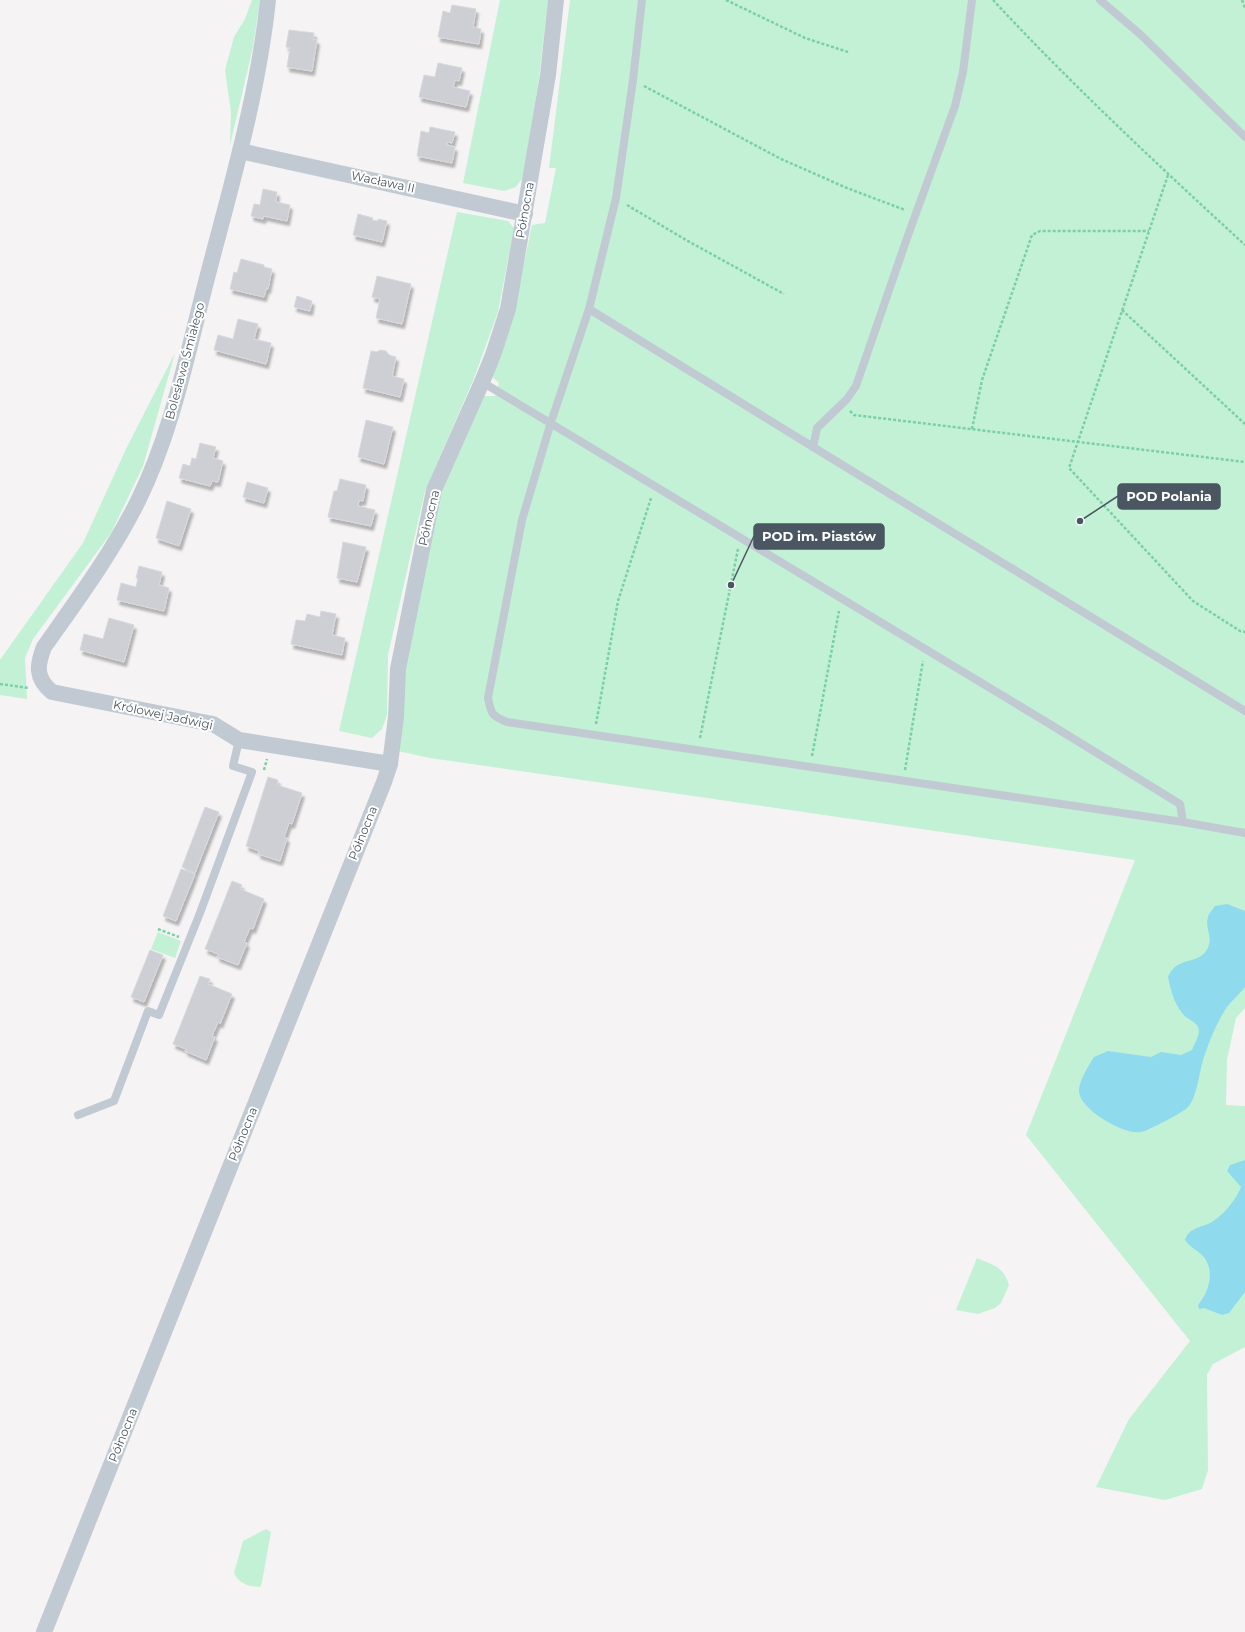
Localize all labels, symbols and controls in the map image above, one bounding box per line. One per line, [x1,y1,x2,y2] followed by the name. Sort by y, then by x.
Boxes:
[350,167,416,196] street label: Wacława II
[512,181,537,239] street label: Północna
[162,301,207,421] street label: Bolesława Śmiałego
[1118,484,1220,509] callout: POD Polania
[415,488,442,547] street label: Północna
[1126,488,1212,504] text: POD Polania
[754,524,884,549] callout: POD im. Piastów
[762,528,877,544] text: POD im. Piastów
[112,697,214,732] street label: Królowej Jadwigi
[345,804,380,862] street label: Północna
[225,1105,260,1163] street label: Północna
[105,1406,140,1464] street label: Północna

